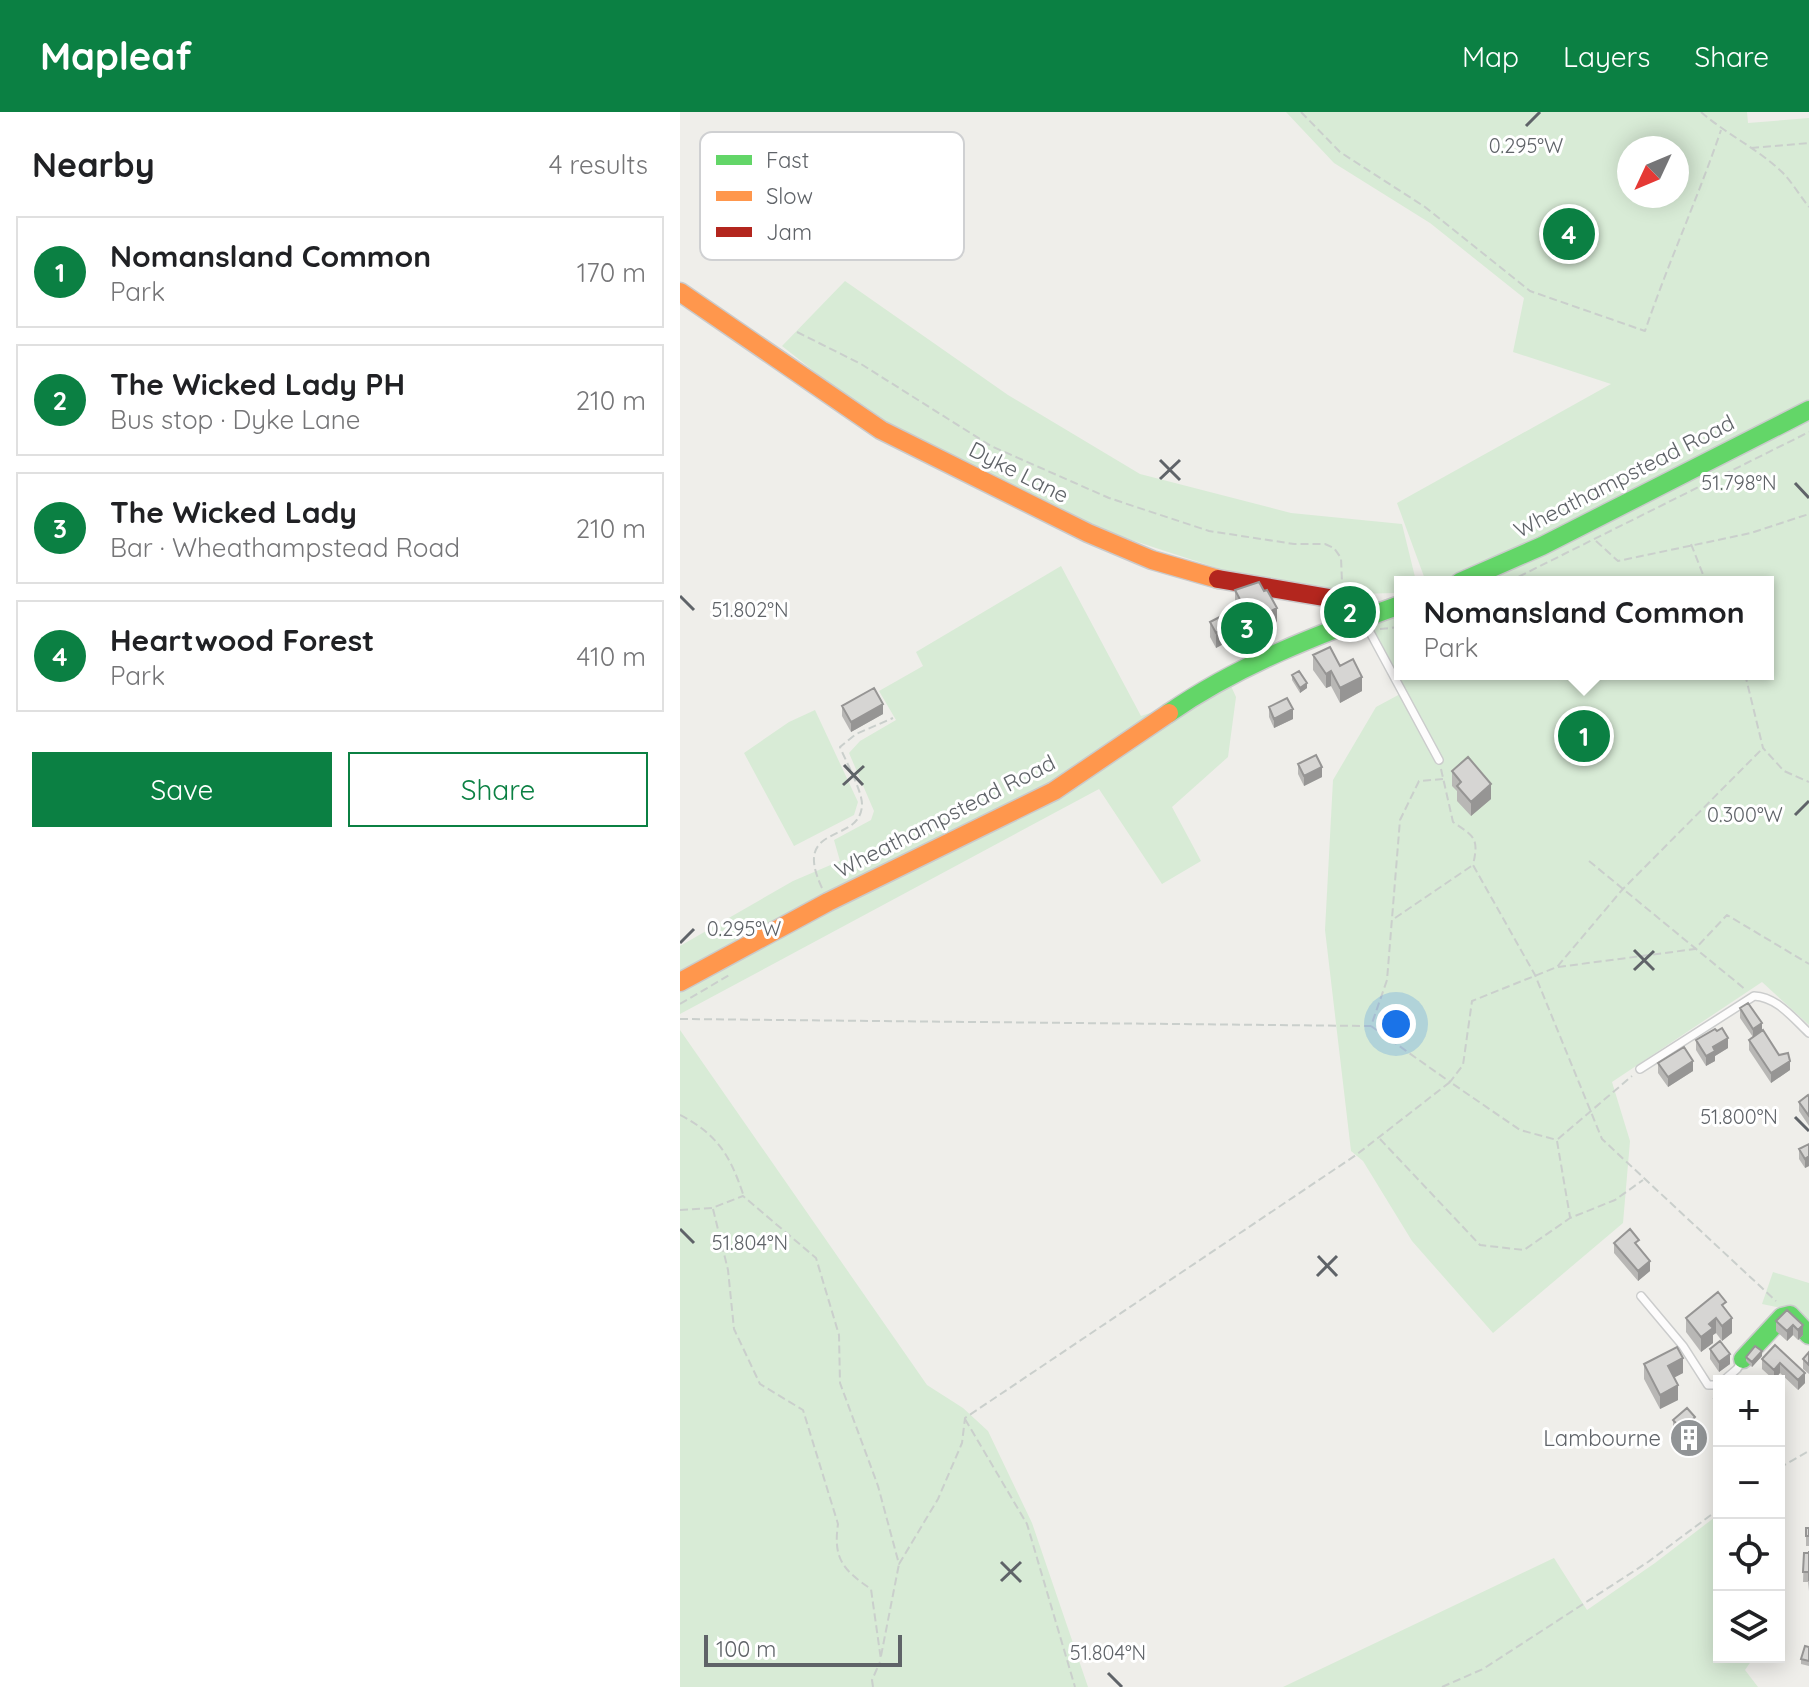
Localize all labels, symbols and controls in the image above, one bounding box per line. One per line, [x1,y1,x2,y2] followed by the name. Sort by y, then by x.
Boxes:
[40,32,192,80] text: Mapleaf
[1462,39,1519,74] text: Map
[1563,39,1650,74] text: Layers
[1694,39,1769,74] text: Share
[700,132,964,260] legend
[1489,133,1563,158] text: 0.295°W
[1617,136,1689,208] north arrow
[32,143,155,186] text: Nearby
[766,146,809,174] text: Fast
[549,148,648,181] text: 4 results
[766,182,813,210] text: Slow
[1543,204,1595,264] pin: 4
[766,218,812,246] text: Jam
[110,237,431,275] text: Nomansland Common
[55,256,65,289] text: 1
[577,256,646,289] text: 170 m
[110,275,165,308] text: Park
[110,365,405,403] text: The Wicked Lady PH
[53,384,67,417] text: 2
[576,384,646,417] text: 210 m
[110,403,361,436] text: Bus stop · Dyke Lane
[1509,408,1739,544] street label: Wheathampstead Road
[964,435,1074,509] street label: Dyke Lane
[1701,470,1777,495] text: 51.798°N
[110,493,357,531] text: The Wicked Lady
[53,512,67,545] text: 3
[576,512,646,545] text: 210 m
[110,531,460,564] text: Bar · Wheathampstead Road
[1394,576,1774,680] popup
[1324,582,1376,642] pin: 2
[1423,593,1745,631] text: Nomansland Common
[712,597,788,622] text: 51.802°N
[1221,598,1273,658] pin: 3
[110,621,374,659] text: Heartwood Forest
[1423,631,1478,664] text: Park
[52,640,68,673] text: 4
[577,640,646,673] text: 410 m
[110,659,165,692] text: Park
[1558,706,1610,766] pin: 1
[830,748,1060,884] street label: Wheathampstead Road
[32,752,332,827] button: Save
[348,752,648,827] button: Share
[1707,802,1783,827] text: 0.300°W
[707,916,781,941] text: 0.295°W
[1376,1004,1416,1044] your location
[1700,1104,1778,1129] text: 51.800°N
[712,1230,788,1255] text: 51.804°N
[1713,1375,1785,1663] map controls
[1713,1375,1785,1447] button: +
[1668,1417,1710,1459] building icon: Lambourne
[1543,1424,1661,1452] place label: Lambourne
[1713,1447,1785,1519] button: −
[1713,1519,1785,1591] button: locate
[1713,1591,1785,1663] button: layers
[704,1631,902,1667] scale bar
[716,1635,776,1663] text: 100 m
[1070,1640,1146,1665] text: 51.804°N

